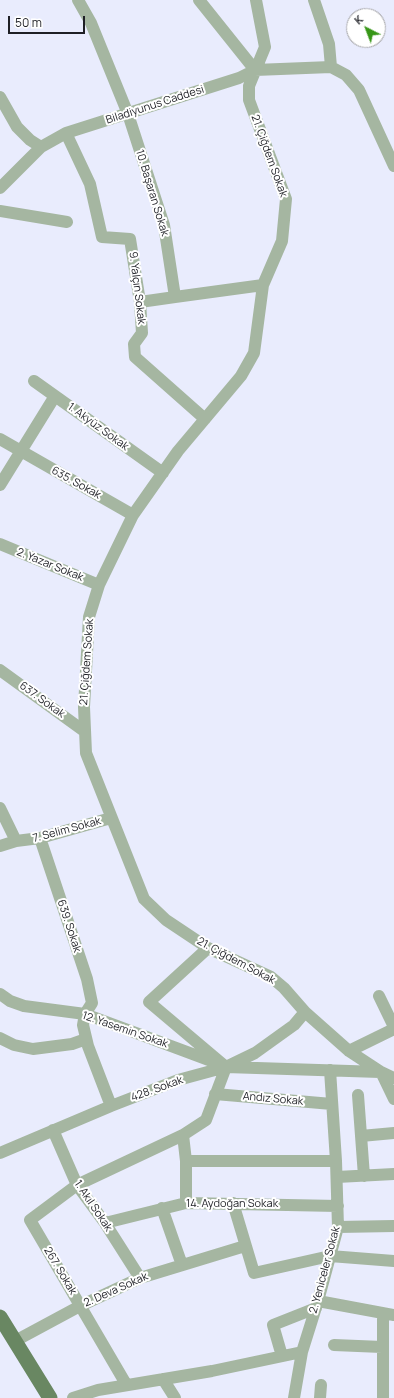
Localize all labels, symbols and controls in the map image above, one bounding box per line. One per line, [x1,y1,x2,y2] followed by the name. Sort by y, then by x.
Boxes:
[10,8,87,34] scale bar
[346,8,386,48] north arrow
[351,11,366,27] text: K
[15,14,42,31] text: 50 m
[104,83,206,127] street label: Biladiyunus Caddesi
[248,113,290,199] street label: 21. Çiğdem Sokak
[133,148,171,238] street label: 10. Başaran Sokak
[126,251,148,325] street label: 9. Yalçın Sokak
[65,401,131,453] street label: 1. Akyüz Sokak
[49,464,103,502] street label: 635. Sokak
[15,546,85,584] street label: 2. Yazar Sokak
[77,618,97,706] street label: 21. Çiğdem Sokak
[17,679,67,721] street label: 637. Sokak
[32,815,102,845] street label: 7. Selim Sokak
[54,898,84,954] street label: 639. Sokak
[195,935,277,987] street label: 21. Çiğdem Sokak
[80,1009,170,1051] street label: 12. Yasemin Sokak
[129,1073,185,1105] street label: 428. Sokak
[242,1090,304,1108] street label: Andız Sokak
[71,1178,115,1234] street label: 1. Akıl Sokak
[186,1197,278,1211] street label: 14. Aydoğan Sokak
[307,1225,343,1315] street label: 2. Yeniceler Sokak
[41,1245,79,1297] street label: 267. Sokak
[82,1270,150,1310] street label: 2. Deva Sokak

